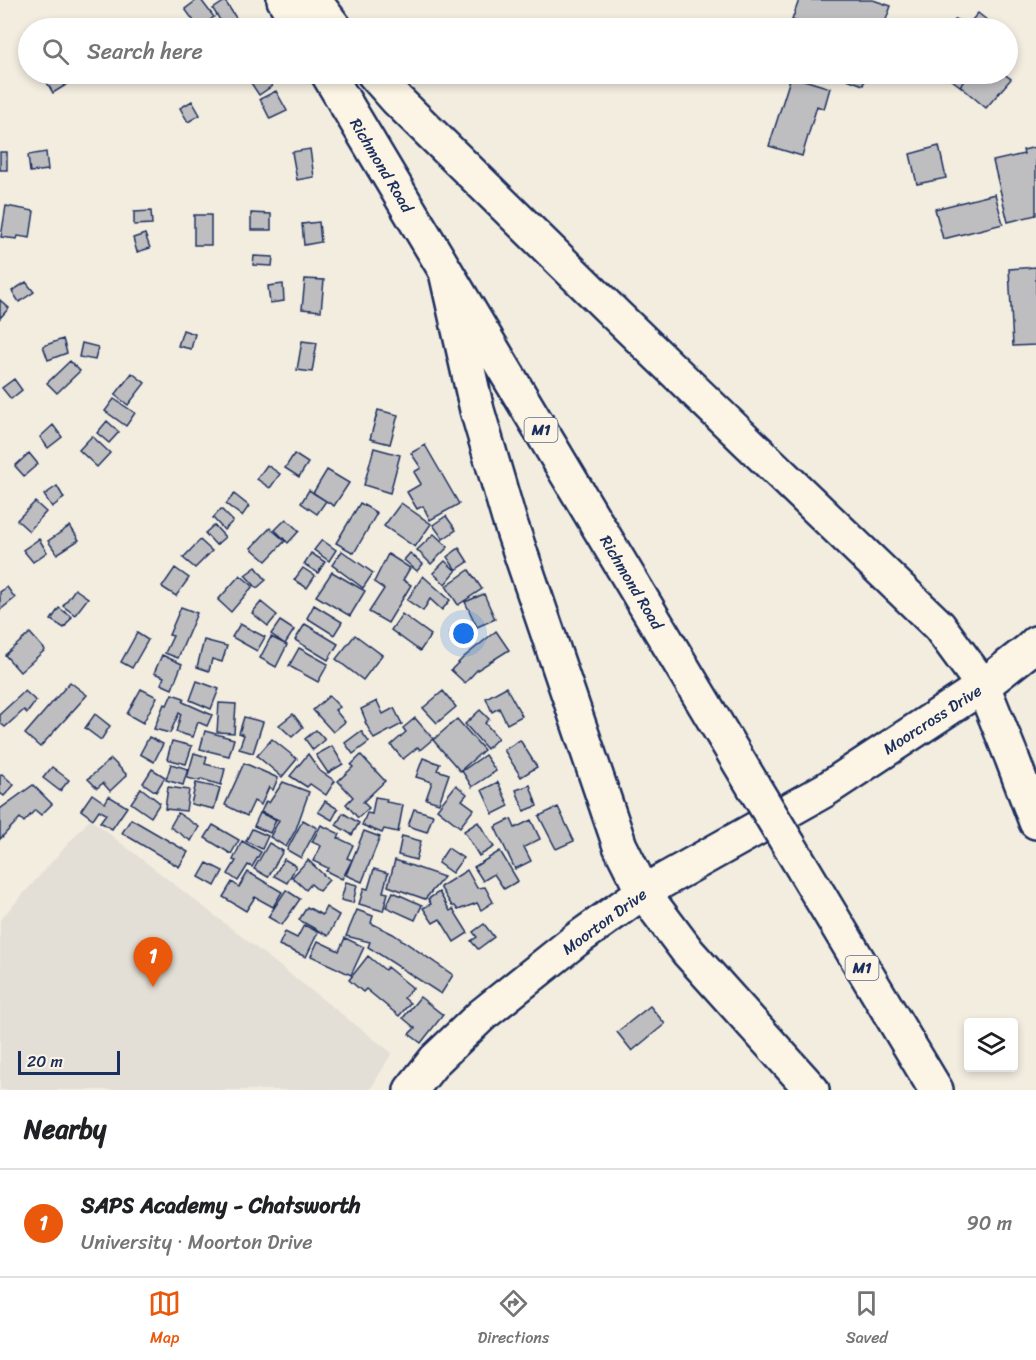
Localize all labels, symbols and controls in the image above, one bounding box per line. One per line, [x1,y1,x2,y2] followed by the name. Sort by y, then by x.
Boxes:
[18,18,1018,84] search box
[87,32,203,71] text: Search here
[39,35,72,68] icon: search
[342,112,422,220] street label: Richmond Road
[524,418,558,442] road number: M1
[592,529,672,637] street label: Richmond Road
[449,619,478,648] your location
[877,676,988,762] street label: Moorcross Drive
[555,880,653,962] street label: Moorton Drive
[134,938,172,987] pin: 1
[846,956,878,980] road number: M1
[964,1018,1018,1072] map controls
[964,1018,1018,1072] button: layers
[27,1047,63,1076] text: 20 m
[18,1048,120,1076] scale bar
[24,1106,106,1152] text: Nearby
[81,1186,361,1225] text: SAPS Academy - Chatsworth
[39,1206,48,1241] text: 1
[967,1206,1012,1241] text: 90 m
[81,1225,313,1260] text: University · Moorton Drive
[148,1287,181,1352] tab: Map
[478,1287,549,1352] tab: Directions
[846,1287,888,1352] tab: Saved

